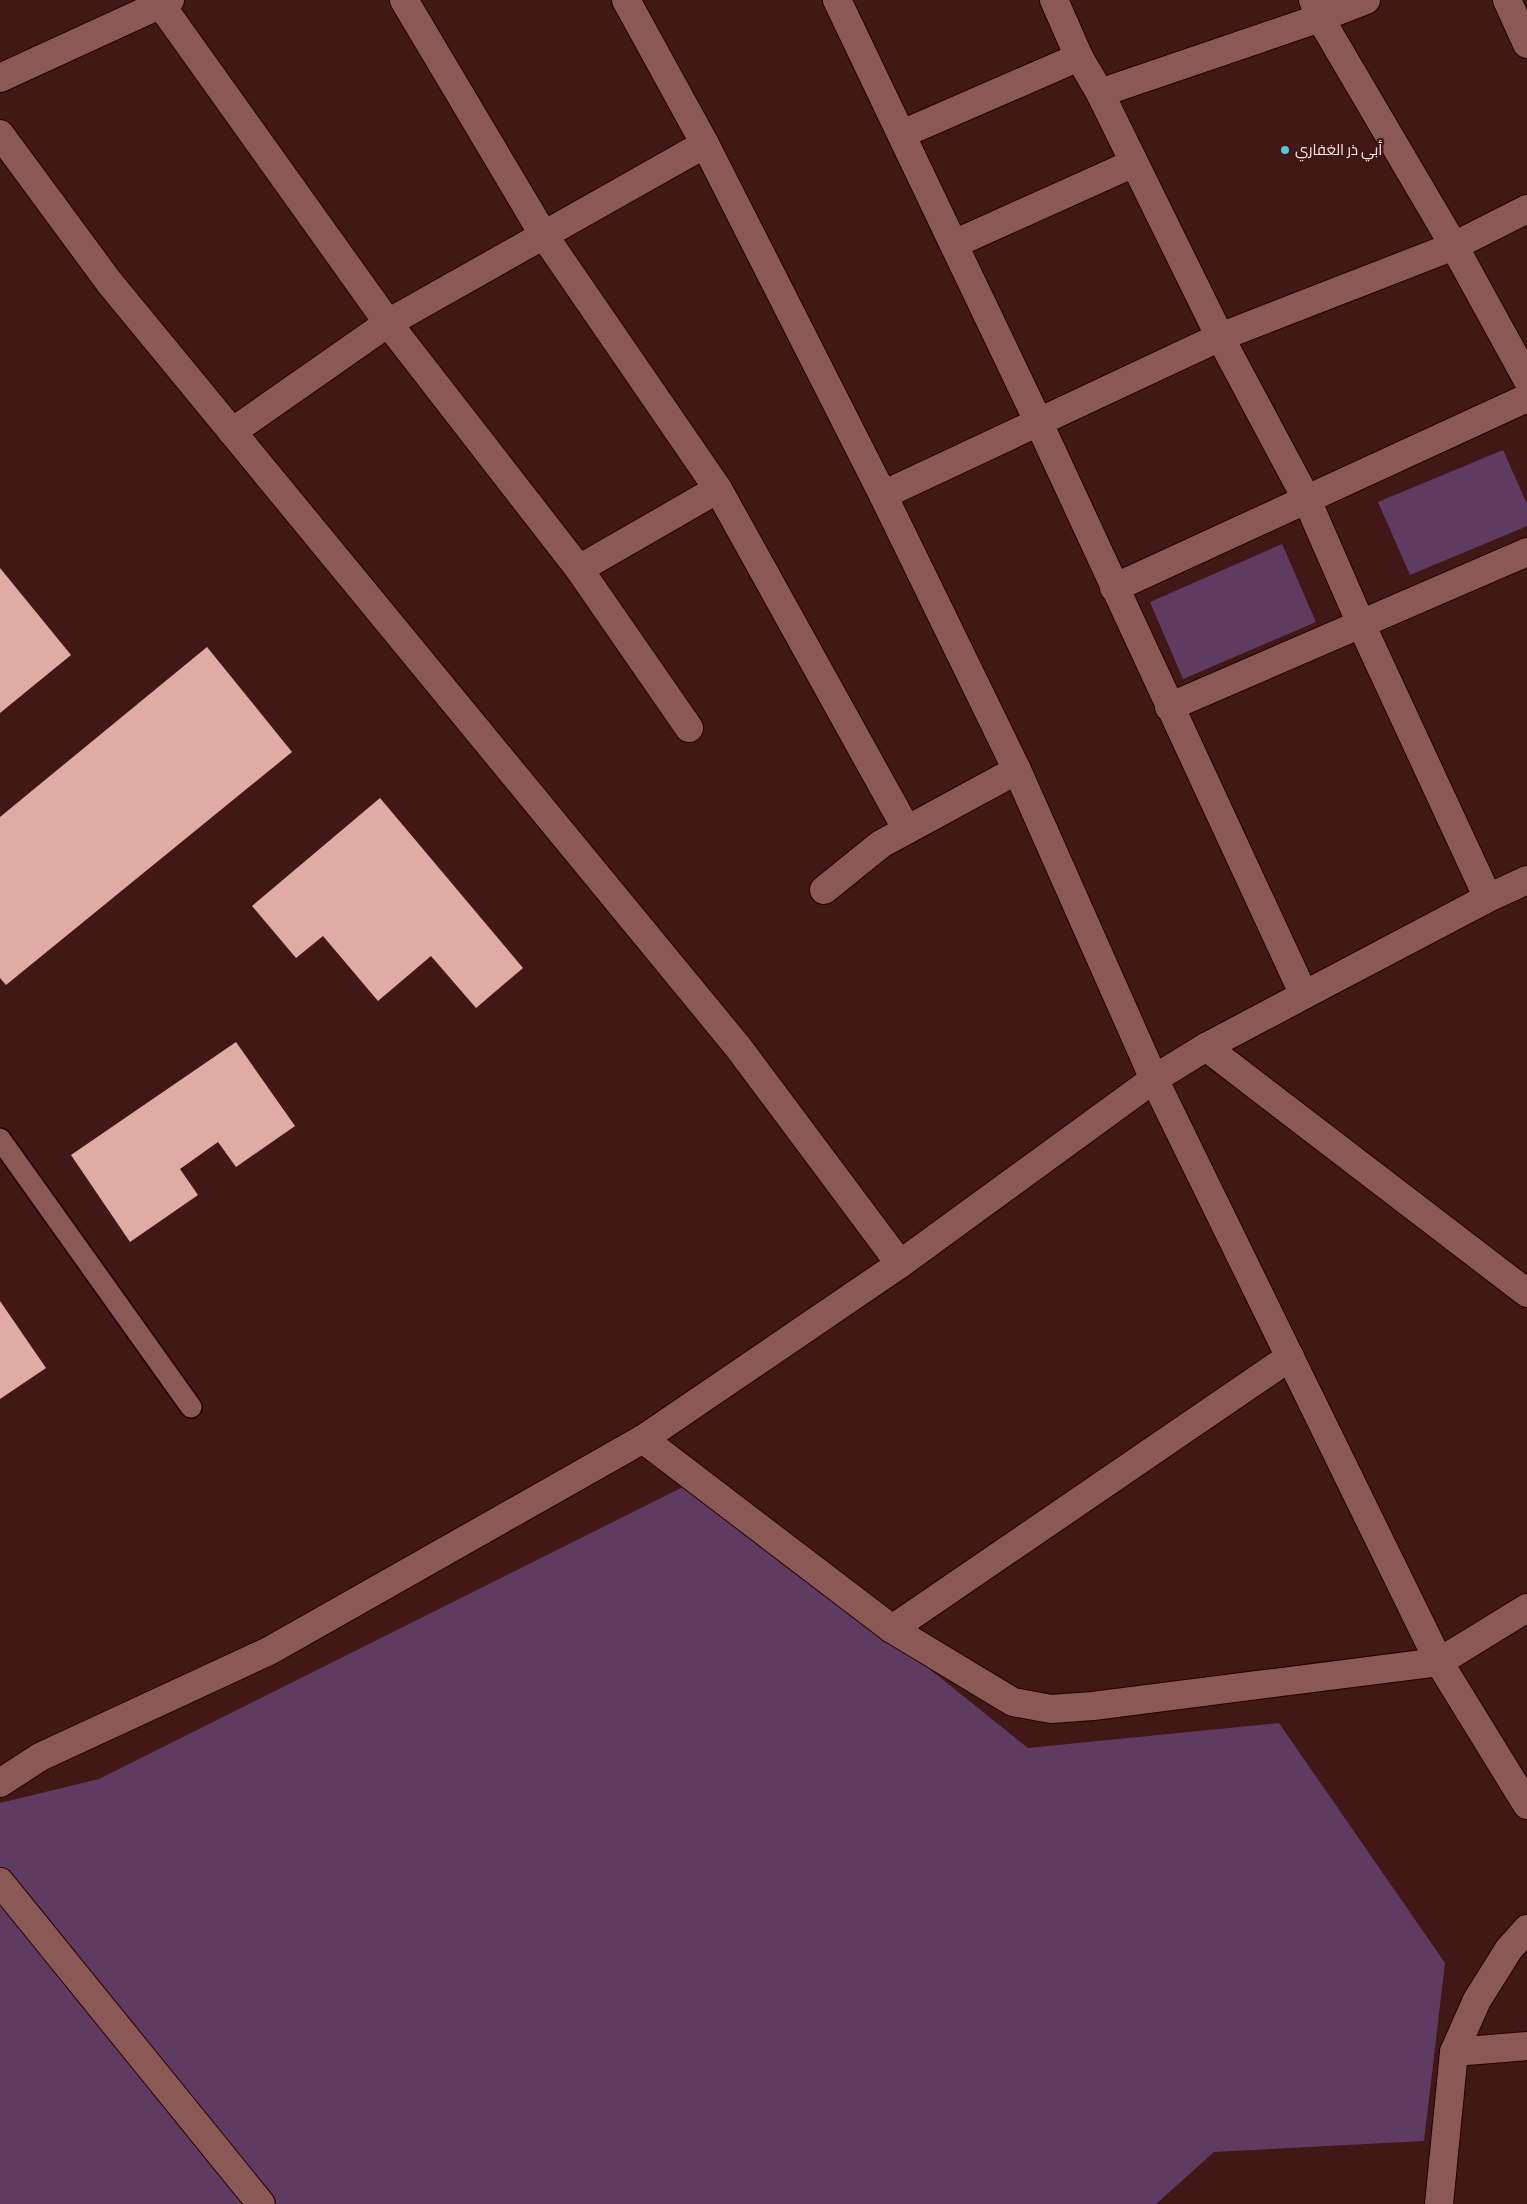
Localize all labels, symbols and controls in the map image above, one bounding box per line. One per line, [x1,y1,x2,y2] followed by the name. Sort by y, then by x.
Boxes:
[1295,140,1382,162] place label: أبي ذر الغفاري
[1279,144,1291,156] marker: أبي ذر الغفاري

